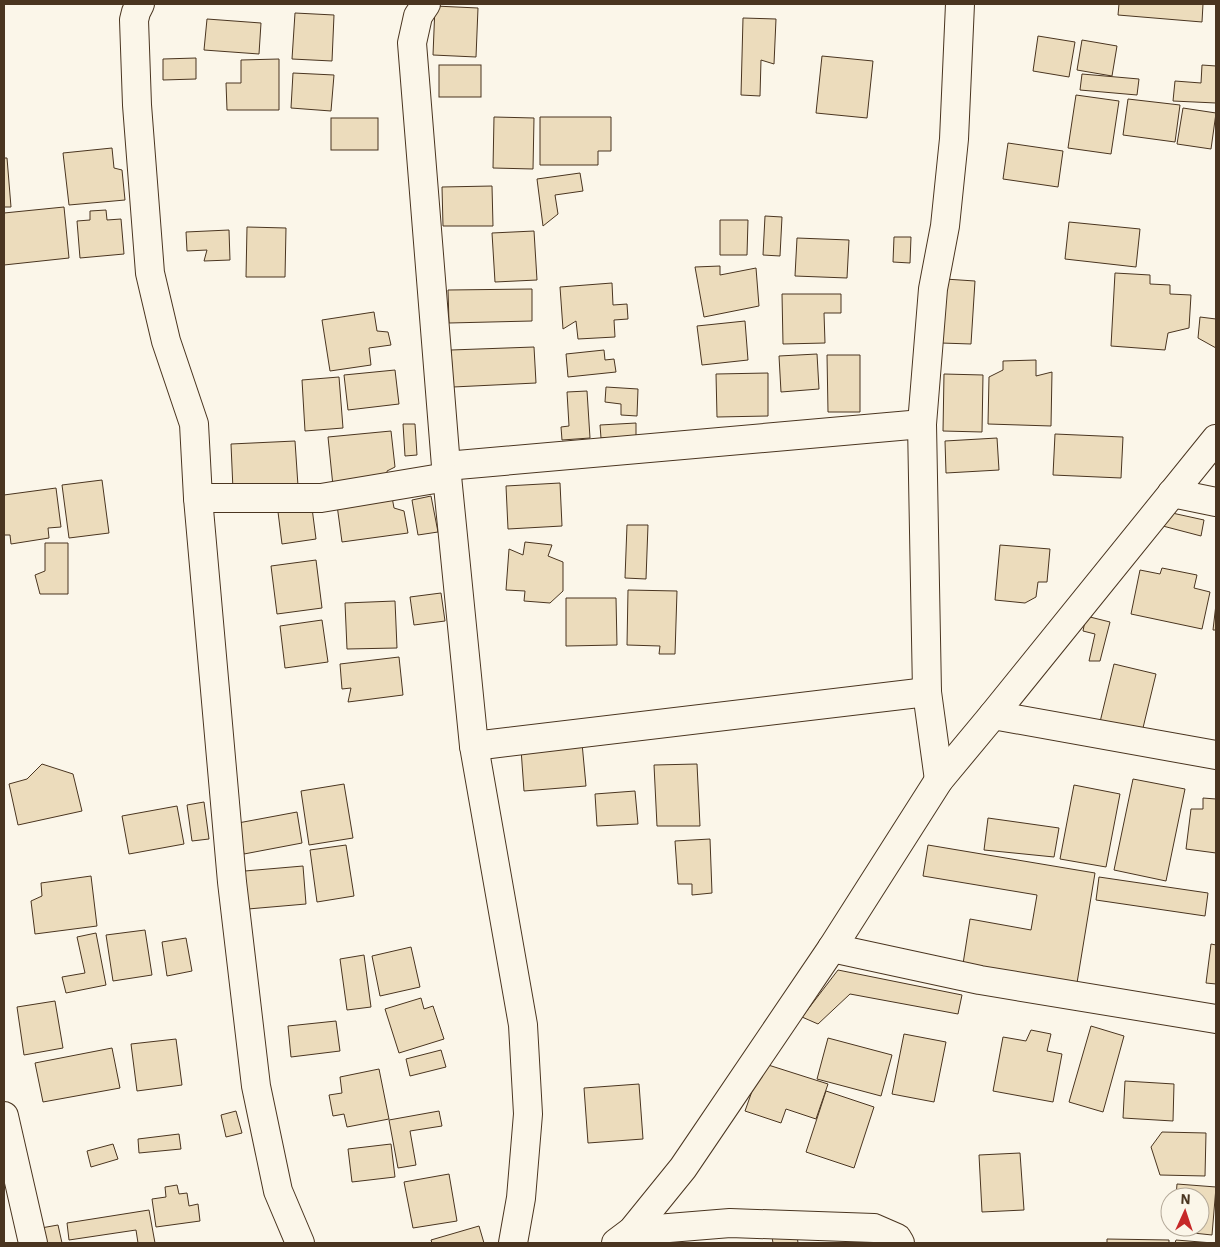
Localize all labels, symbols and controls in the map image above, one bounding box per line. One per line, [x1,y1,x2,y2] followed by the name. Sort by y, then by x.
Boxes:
[1160,1187,1210,1237] north arrow
[1180,1190,1191,1208] text: N

